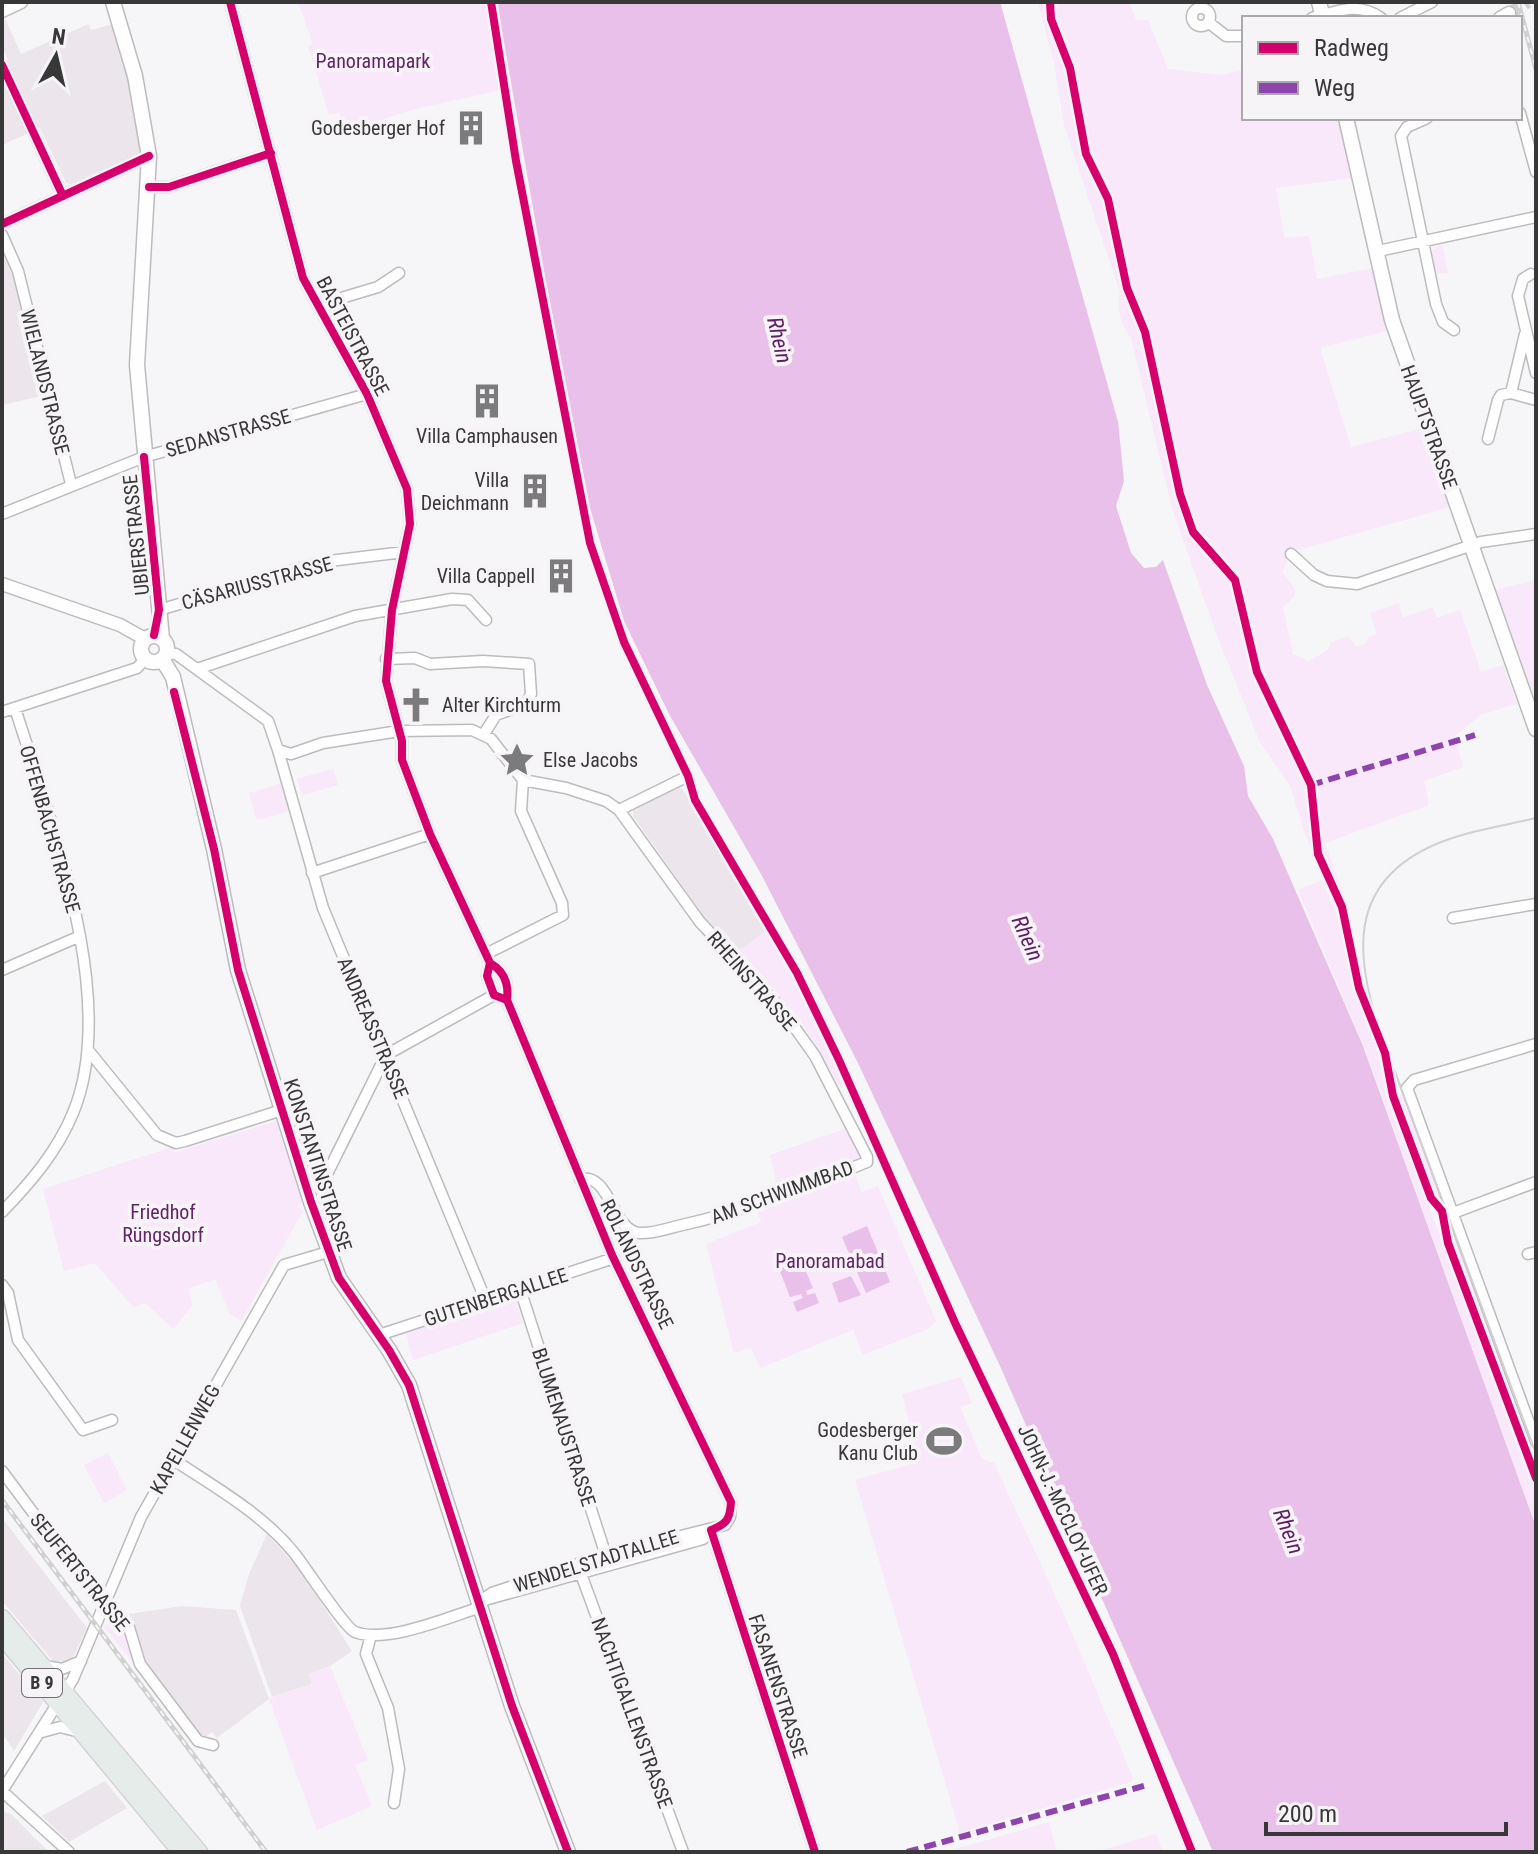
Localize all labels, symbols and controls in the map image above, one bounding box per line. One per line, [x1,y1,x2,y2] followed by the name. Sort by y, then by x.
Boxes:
[16,16,96,96] north arrow
[1242,16,1522,120] legend
[50,23,67,50] text: N
[1314,34,1389,62] text: Radweg
[316,49,430,73] park label: Panoramapark
[1314,74,1355,102] text: Weg
[452,109,490,147] building icon: Godesberger Hof
[311,116,446,140] place label: Godesberger Hof
[311,272,395,400] street label: BASTEISTRASSE
[15,307,75,457] street label: WIELANDSTRASSE
[762,314,797,366] water label: Rhein
[1395,362,1463,492] street label: HAUPTSTRASSE
[468,382,506,420] building icon: Villa Camphausen
[163,404,293,462] street label: SEDANSTRASSE
[416,424,558,448] place label: Villa Camphausen
[421,468,509,515] place label: Villa Deichmann
[516,472,554,510] building icon: Villa Deichmann
[118,473,154,597] street label: UBIERSTRASSE
[179,551,335,615] street label: CÄSARIUSSTRASSE
[542,557,580,595] building icon: Villa Cappell
[437,564,535,588] place label: Villa Cappell
[397,686,435,724] church icon: Alter Kirchturm
[442,693,561,717] place label: Alter Kirchturm
[498,741,536,779] place icon: Else Jacobs
[15,742,85,916] street label: OFFENBACHSTRASSE
[543,748,638,772] place label: Else Jacobs
[1007,912,1048,965] water label: Rhein
[702,926,802,1036] street label: RHEINSTRASSE
[332,954,414,1102] street label: ANDREASSTRASSE
[279,1076,357,1254] street label: KONSTANTINSTRASSE
[708,1155,856,1229] street label: AM SCHWIMMBAD
[595,1195,679,1333] street label: ROLANDSTRASSE
[122,1200,204,1247] park label: Friedhof Rüngsdorf
[775,1249,885,1273] park label: Panoramabad
[421,1262,571,1332] street label: GUTENBERGALLEE
[527,1345,601,1509] street label: BLUMENAUSTRASSE
[145,1380,225,1498] street label: KAPELLENWEG
[817,1418,918,1465] place label: Godesberger Kanu Club
[1013,1421,1113,1600] street label: JOHN-J.-MCCLOY-UFER
[925,1422,963,1460] sports icon: Godesberger Kanu Club
[1268,1505,1309,1558] water label: Rhein
[25,1508,135,1636] street label: SEUFERTSTRASSE
[511,1524,681,1598] street label: WENDELSTADTALLEE
[743,1611,813,1761] street label: FASANENSTRASSE
[586,1614,678,1812] street label: NACHTIGALLENSTRASSE
[22,1669,62,1697] road number: B 9
[1266,1786,1506,1836] scale bar
[1278,1800,1337,1828] text: 200 m

